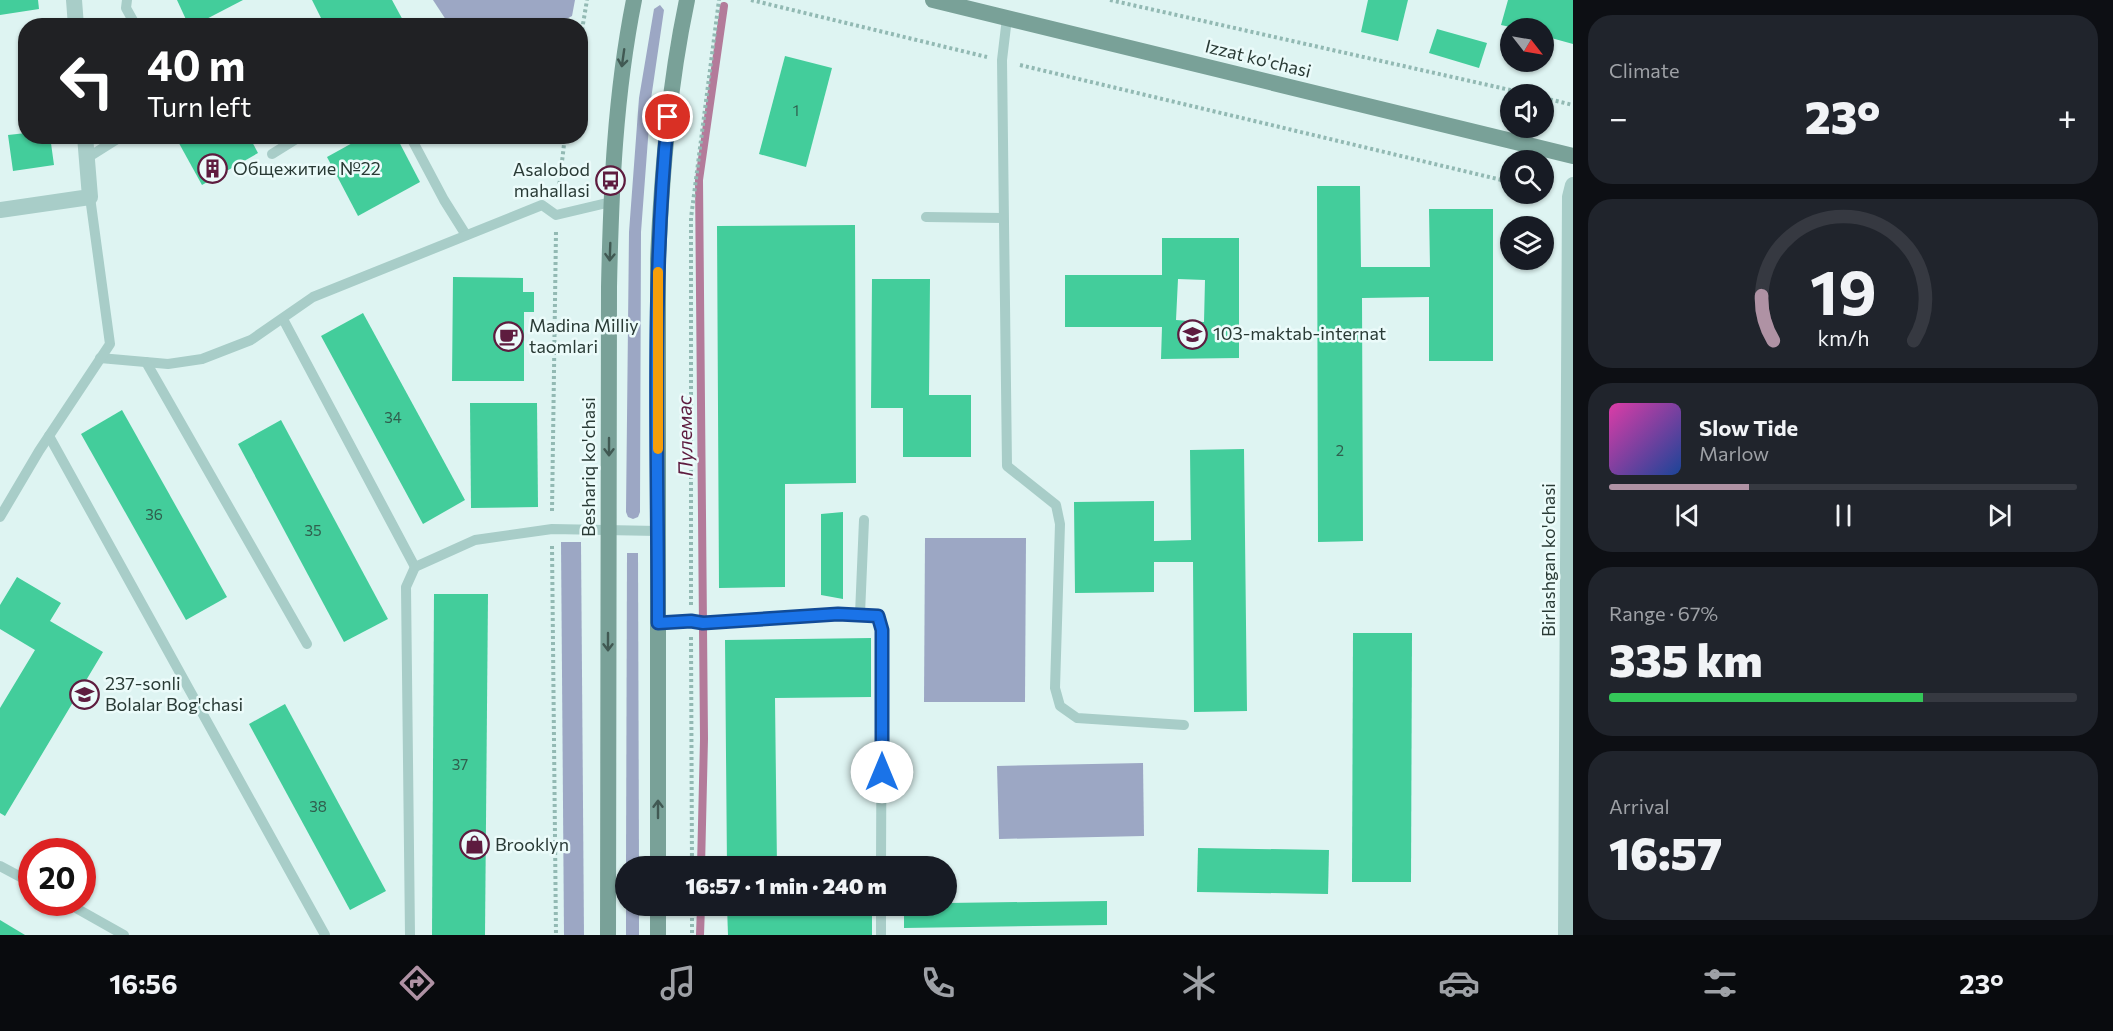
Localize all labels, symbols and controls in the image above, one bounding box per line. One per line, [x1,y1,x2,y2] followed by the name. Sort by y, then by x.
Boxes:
[1500,18,1554,72] north arrow
[1500,18,1554,270] map controls
[1203,34,1313,82] street label: Izzat ko'chasi
[147,38,245,90] text: 40 m
[48,42,126,120] icon: left
[618,47,629,67] one-way arrow
[1609,58,1679,82] text: Climate
[1500,84,1554,138] button: sound
[1805,88,1881,143] text: 23°
[147,90,251,123] text: Turn left
[642,91,693,142] pin
[1609,96,1628,137] text: −
[2058,96,2077,137] text: +
[651,100,684,133] icon: arrive
[793,101,799,119] house number: 1
[1500,150,1554,204] button: search
[196,153,228,185] building icon: Общежитие №22
[233,157,381,179] place label: Общежитие №22
[513,158,590,201] place label: Asalobod mahallasi
[595,164,627,196] bus stop icon: Asalobod mahallasi
[1500,216,1554,270] button: layers
[604,241,615,261] one-way arrow
[1810,252,1876,328] text: 19
[529,314,639,357] place label: Madina Milliy taomlari
[1176,318,1208,350] school or university icon: 103-maktab-internat
[492,320,524,352] cafe icon: Madina Milliy taomlari
[1213,322,1386,344] place label: 103-maktab-internat
[1817,324,1869,350] text: km/h
[671,395,697,477] water label: Пулемас
[577,397,599,537] street label: Beshariq ko'chasi
[384,408,402,426] house number: 34
[1699,414,1798,441] text: Slow Tide
[603,436,615,456] one-way arrow
[1336,441,1344,459] house number: 2
[1699,441,1769,465] text: Marlow
[1537,483,1559,637] street label: Birlashgan ko'chasi
[1671,499,1704,532] icon: previous
[1827,499,1860,532] icon: pause
[1983,499,2016,532] icon: next
[145,505,163,523] house number: 36
[304,521,322,539] house number: 35
[1609,601,1718,625] text: Range · 67%
[602,631,614,651] one-way arrow
[1609,631,1763,686] text: 335 km
[105,672,243,715] place label: 237-sonli Bolalar Bog'chasi
[68,678,100,710] school or university icon: 237-sonli Bolalar Bog'chasi
[850,740,914,804] position arrow
[452,755,468,773] house number: 37
[1609,794,1670,818] text: Arrival
[309,797,327,815] house number: 38
[652,799,664,819] one-way arrow
[1609,824,1722,879] text: 16:57
[458,829,490,861] shop icon: Brooklyn
[495,833,569,855] place label: Brooklyn
[18,838,96,916] speed limit sign: 20
[685,872,887,899] text: 16:57 · 1 min · 240 m
[396,962,438,1004] icon: directions
[657,962,699,1004] icon: music
[917,962,959,1004] icon: phone
[1178,962,1220,1004] icon: climate
[1438,962,1480,1004] icon: car
[1699,962,1741,1004] icon: filters
[109,967,178,1000] text: 16:56
[1959,967,2004,1000] text: 23°

